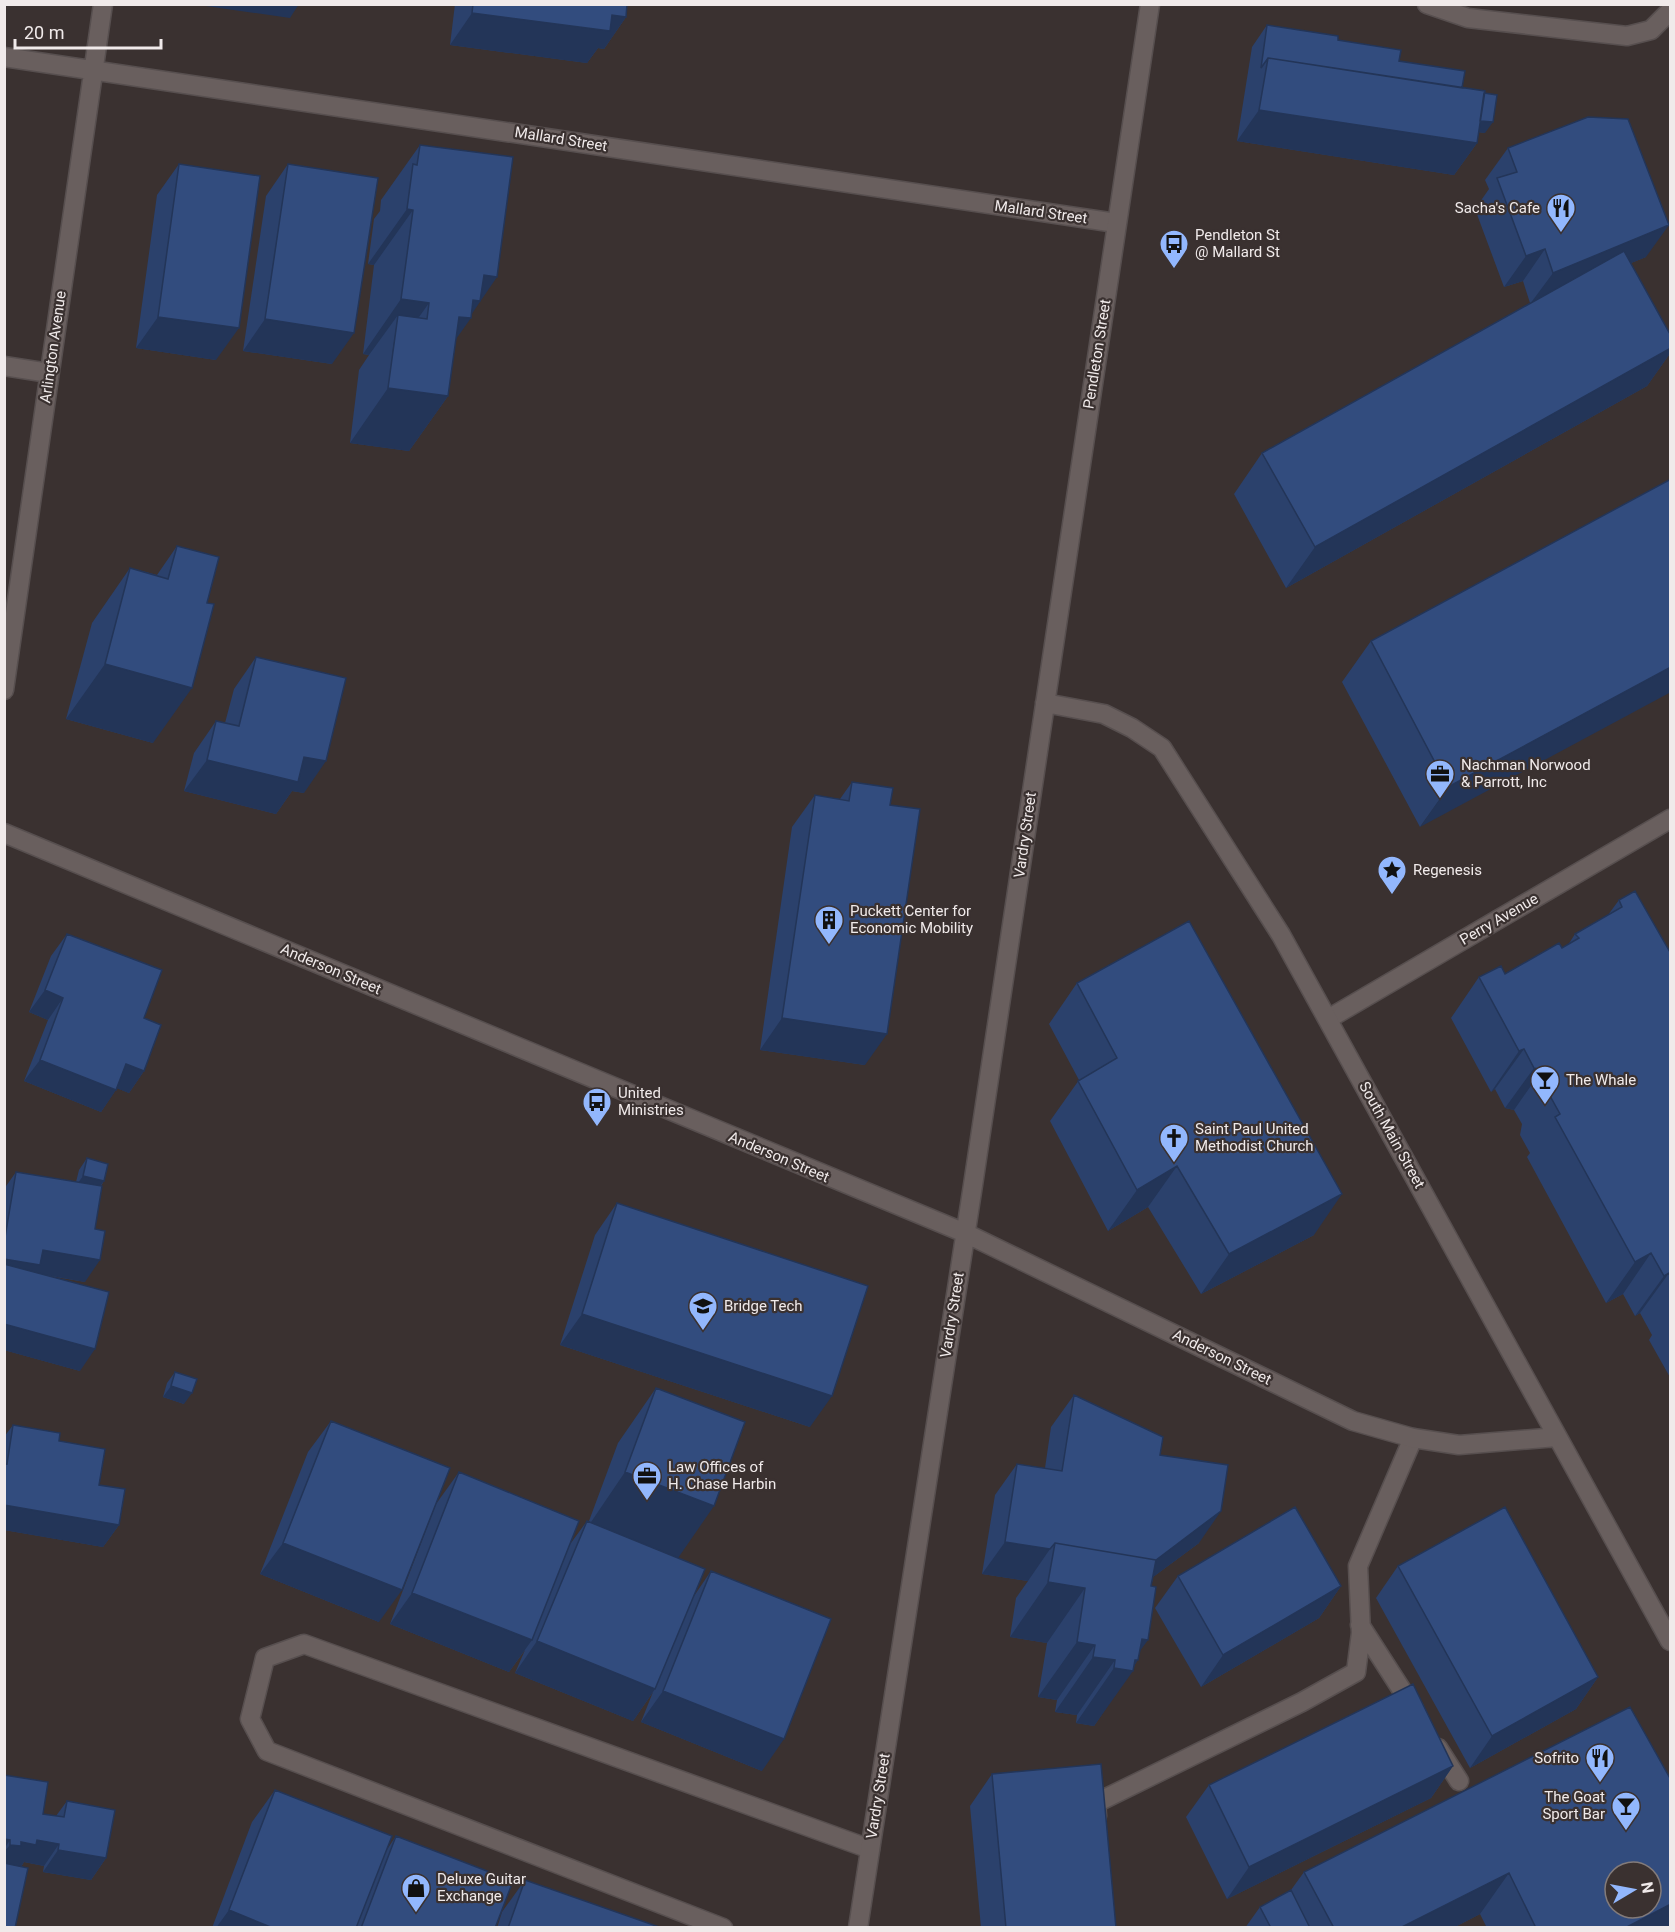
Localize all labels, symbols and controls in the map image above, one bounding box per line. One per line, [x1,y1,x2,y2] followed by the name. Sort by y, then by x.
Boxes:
[15,12,160,50] scale bar
[24,22,64,43] text: 20 m
[513,123,609,155] street label: Mallard Street
[1545,192,1577,234] restaurant icon: Sacha's Cafe
[993,197,1089,227] street label: Mallard Street
[1455,199,1540,217] place label: Sacha's Cafe
[1195,226,1280,261] place label: Pendleton St @ Mallard St
[1158,228,1190,270] bus stop icon: Pendleton St @ Mallard St
[36,290,70,404] street label: Arlington Avenue
[1079,298,1115,410] street label: Pendleton Street
[1461,756,1591,791] place label: Nachman Norwood & Parrott, Inc
[1424,758,1456,800] office icon: Nachman Norwood & Parrott, Inc
[1010,791,1040,879] street label: Vardry Street
[1376,854,1408,896] place icon: Regenesis
[1413,861,1482,879] place label: Regenesis
[1457,889,1541,949] street label: Perry Avenue
[850,902,973,937] place label: Puckett Center for Economic Mobility
[813,904,845,946] building icon: Puckett Center for Economic Mobility
[278,940,384,998] street label: Anderson Street
[1529,1064,1561,1106] bar icon: The Whale
[1566,1071,1636,1089] place label: The Whale
[1355,1079,1429,1192] street label: South Main Street
[618,1084,684,1119] place label: United Ministries
[581,1086,613,1128] bus stop icon: United Ministries
[1195,1120,1314,1155] place label: Saint Paul United Methodist Church
[1158,1122,1190,1164] church icon: Saint Paul United Methodist Church
[726,1128,832,1186] street label: Anderson Street
[936,1271,968,1359] street label: Vardry Street
[687,1290,719,1332] school or university icon: Bridge Tech
[724,1297,803,1315] place label: Bridge Tech
[1170,1325,1274,1389] street label: Anderson Street
[668,1458,776,1493] place label: Law Offices of H. Chase Harbin
[631,1460,663,1502] office icon: Law Offices of H. Chase Harbin
[1584,1742,1616,1784] restaurant icon: Sofrito
[1534,1749,1579,1767] place label: Sofrito
[862,1752,894,1840] street label: Vardry Street
[1542,1788,1605,1823] place label: The Goat Sport Bar
[1610,1790,1642,1832] bar icon: The Goat Sport Bar
[1603,1860,1663,1920] north arrow
[437,1870,526,1905] place label: Deluxe Guitar Exchange
[400,1872,432,1914] shop icon: Deluxe Guitar Exchange
[1637,1880,1658,1895] text: N

